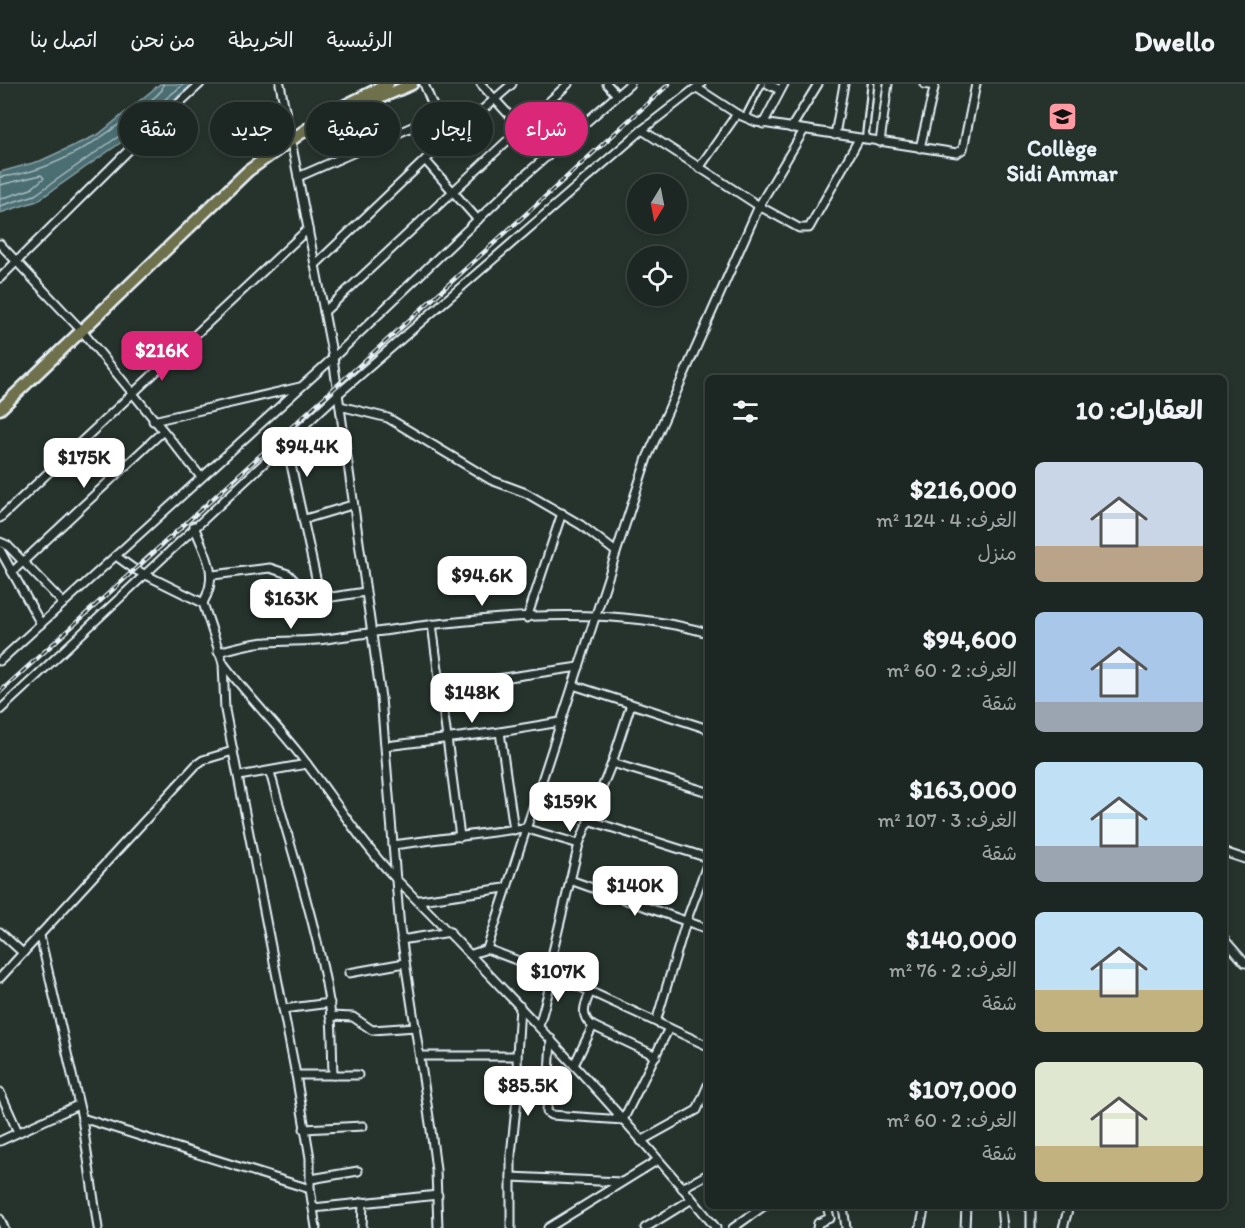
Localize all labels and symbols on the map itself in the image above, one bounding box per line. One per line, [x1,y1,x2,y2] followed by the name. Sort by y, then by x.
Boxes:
[1046,100,1078,132] school or university icon: Collège Sidi Ammar
[1006,135,1119,187] place label: Collège Sidi Ammar
[627,174,687,234] north arrow
[120,331,204,382] pin: $216K
[258,427,356,478] pin: $94.4K
[42,438,126,489] pin: $175K
[433,556,531,607] pin: $94.6K
[249,579,333,630] pin: $163K
[430,673,514,724] pin: $148K
[528,782,612,833] pin: $159K
[593,866,677,917] pin: $140K
[516,952,600,1003] pin: $107K
[479,1066,577,1117] pin: $85.5K

